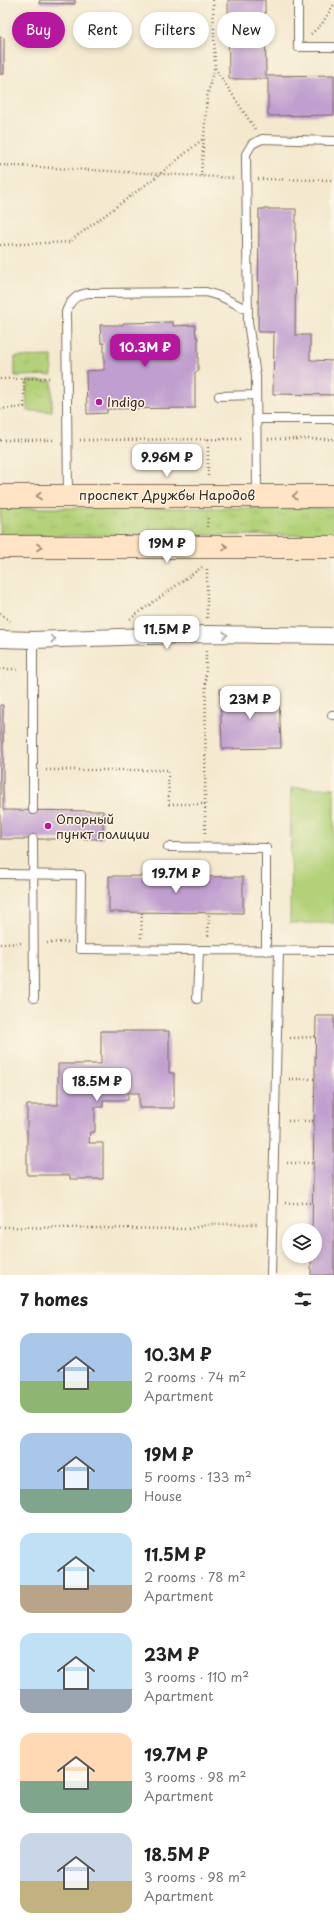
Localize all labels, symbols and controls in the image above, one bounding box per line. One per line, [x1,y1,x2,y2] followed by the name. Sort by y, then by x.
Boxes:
[12,12,65,48] chip: Buy
[73,12,132,48] chip: Rent
[140,12,209,48] chip: Filters
[217,12,275,48] chip: New
[108,334,182,368] pin: 10.3M ₽
[119,337,171,356] text: 10.3M ₽
[107,392,145,411] place label: Indigo
[94,397,104,407] marker: Indigo
[130,444,204,478] pin: 9.96M ₽
[141,447,193,466] text: 9.96M ₽
[79,485,255,504] street label: проспект Дружбы Народов
[36,492,42,500] one-way arrow
[292,492,298,500] one-way arrow
[139,530,195,564] pin: 19M ₽
[148,533,186,552] text: 19M ₽
[36,543,42,551] one-way arrow
[222,543,228,551] one-way arrow
[130,616,204,650] pin: 11.5M ₽
[143,619,191,638] text: 11.5M ₽
[222,631,228,639] one-way arrow
[50,635,56,643] one-way arrow
[222,686,278,720] pin: 23M ₽
[229,689,271,708] text: 23M ₽
[56,809,150,843] place label: Опорный пункт полиции
[43,821,53,831] marker: Опорный пункт полиции
[139,860,213,894] pin: 19.7M ₽
[152,863,200,882] text: 19.7M ₽
[60,1068,134,1102] pin: 18.5M ₽
[72,1071,122,1090] text: 18.5M ₽
[282,1223,322,1263] map controls
[282,1223,322,1263] button: layers
[20,1286,88,1312] text: 7 homes
[292,1288,314,1310] icon: filters
[144,1341,212,1367] text: 10.3M ₽
[52,1349,100,1397] icon: home
[144,1367,246,1386] text: 2 rooms · 74 m²
[144,1386,213,1405] text: Apartment
[144,1441,193,1467] text: 19M ₽
[52,1449,100,1497] icon: home
[144,1467,252,1486] text: 5 rooms · 133 m²
[144,1486,182,1505] text: House
[144,1541,206,1567] text: 11.5M ₽
[52,1549,100,1597] icon: home
[144,1567,246,1586] text: 2 rooms · 78 m²
[144,1586,213,1605] text: Apartment
[144,1641,199,1667] text: 23M ₽
[52,1649,100,1697] icon: home
[144,1667,249,1686] text: 3 rooms · 110 m²
[144,1686,213,1705] text: Apartment
[144,1741,208,1767] text: 19.7M ₽
[52,1749,100,1797] icon: home
[144,1767,246,1786] text: 3 rooms · 98 m²
[144,1786,213,1805] text: Apartment
[144,1841,210,1867] text: 18.5M ₽
[52,1849,100,1897] icon: home
[144,1867,246,1886] text: 3 rooms · 98 m²
[144,1886,213,1905] text: Apartment

